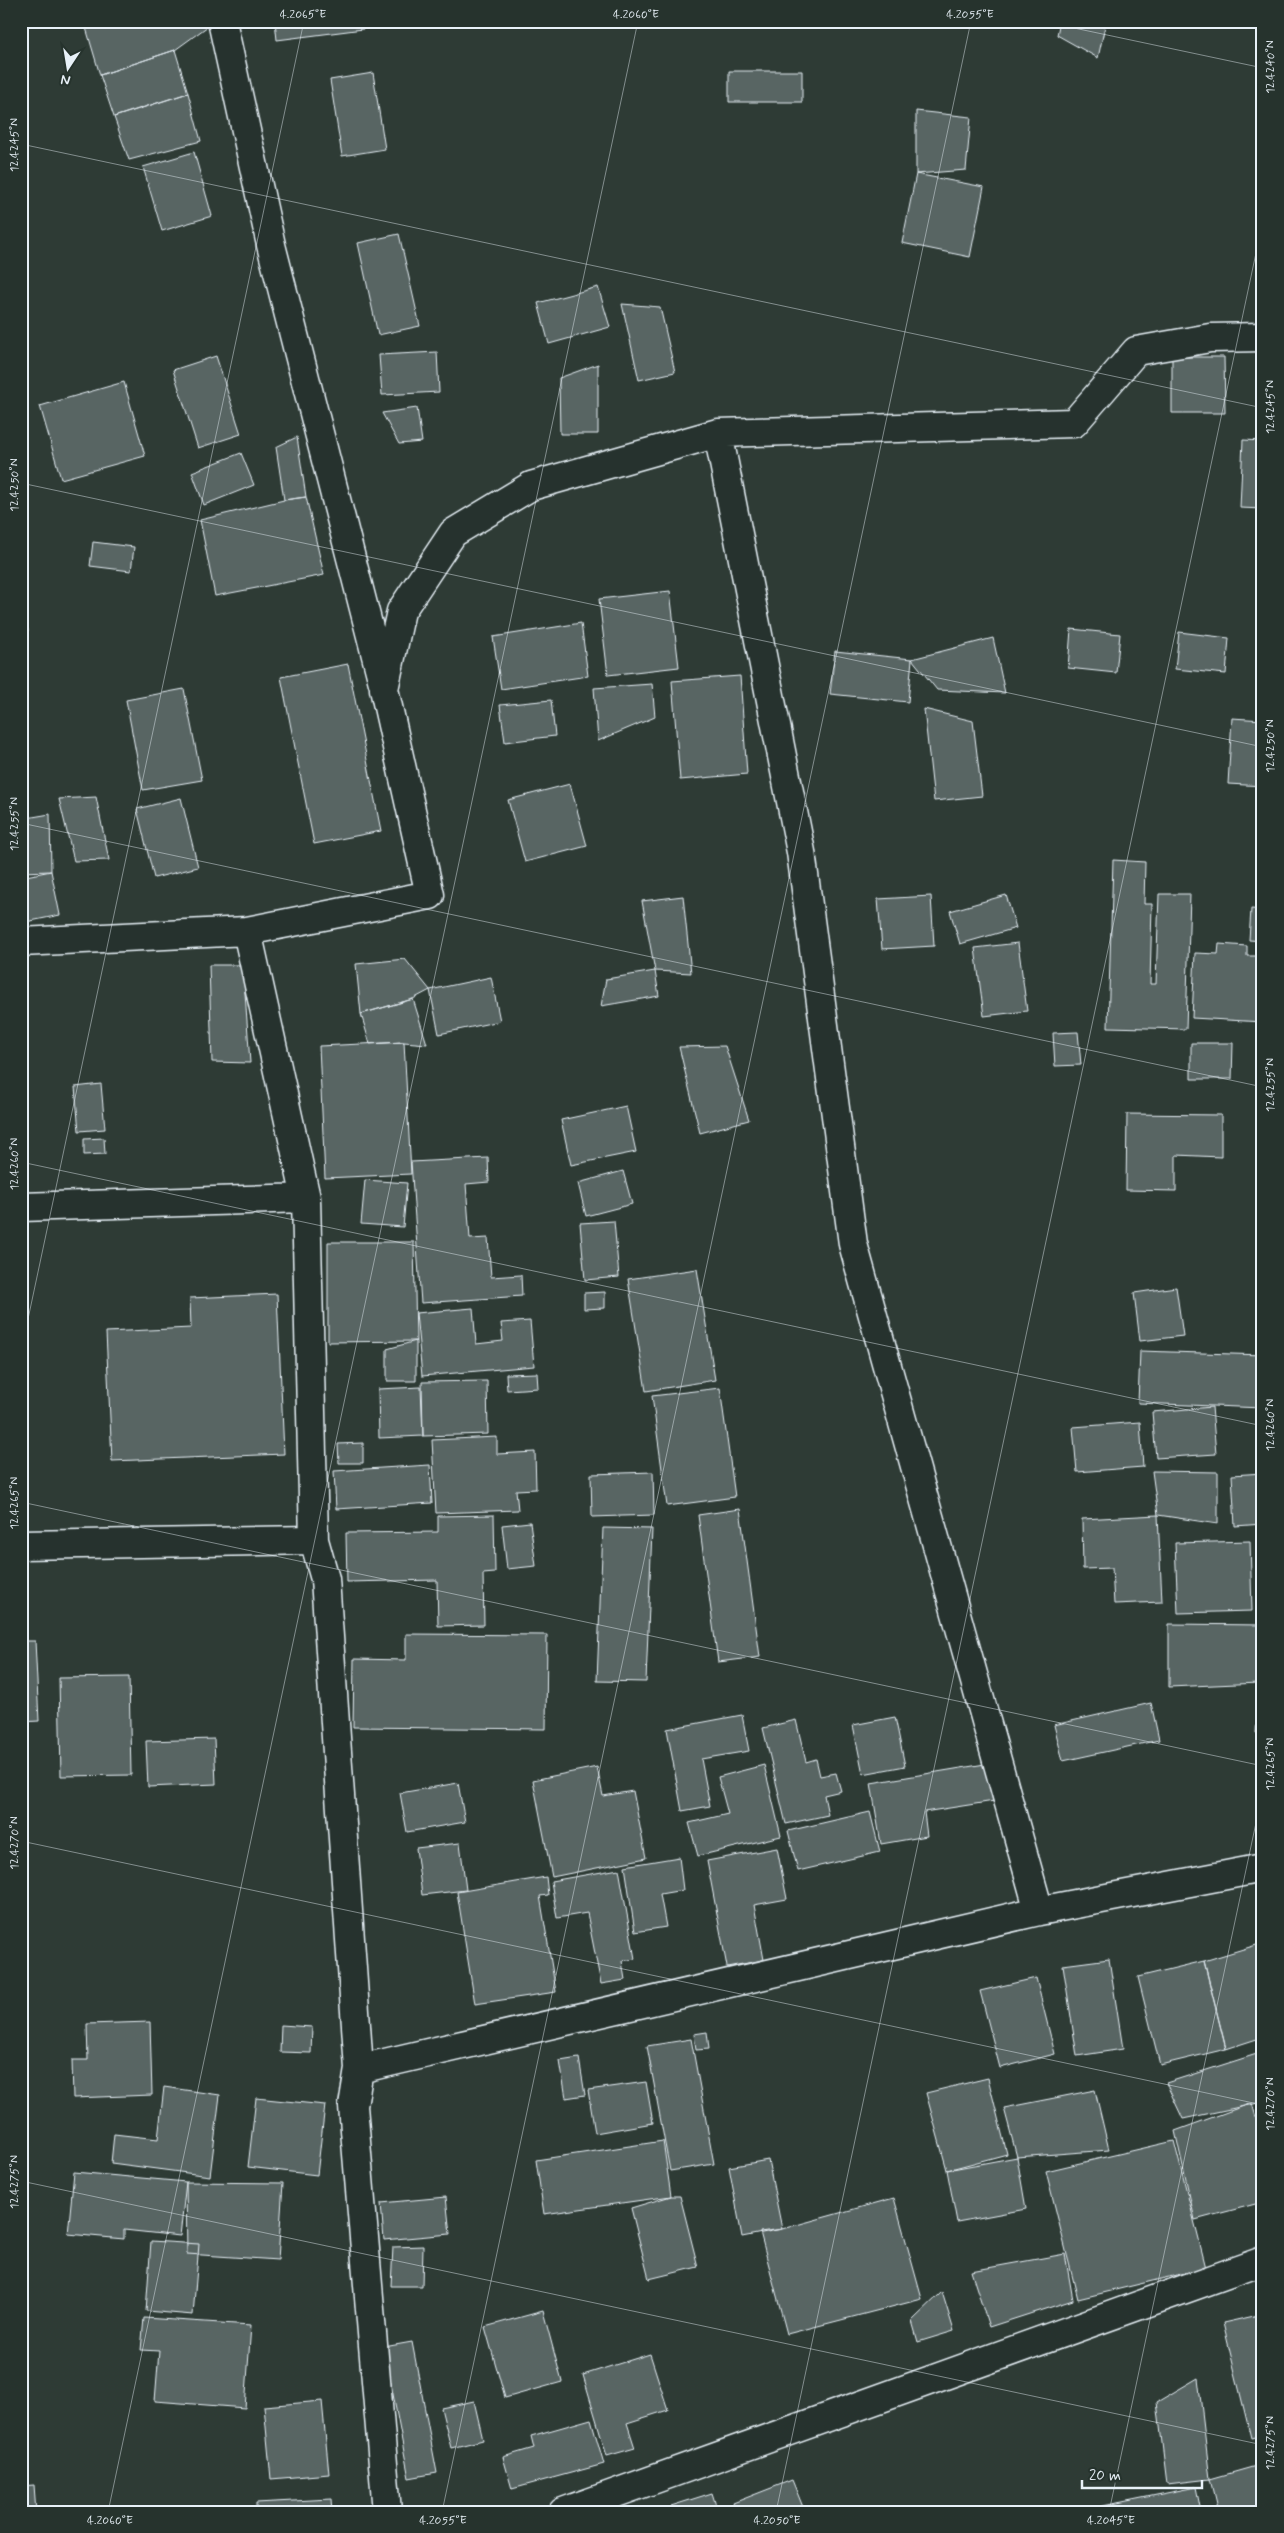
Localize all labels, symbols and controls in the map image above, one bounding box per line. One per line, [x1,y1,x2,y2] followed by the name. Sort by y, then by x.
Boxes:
[280,7,326,23] text: 4.2065°E
[613,7,659,23] text: 4.2060°E
[946,7,994,23] text: 4.2055°E
[1263,40,1279,94] text: 12.4240°N
[42,42,92,92] north arrow
[59,70,72,90] text: N
[7,118,23,172] text: 12.4245°N
[1263,380,1279,434] text: 12.4245°N
[7,458,23,512] text: 12.4250°N
[1263,719,1279,773] text: 12.4250°N
[7,797,23,851] text: 12.4255°N
[1263,1058,1279,1112] text: 12.4255°N
[7,1138,23,1190] text: 12.4260°N
[1263,1399,1279,1451] text: 12.4260°N
[7,1477,23,1529] text: 12.4265°N
[1263,1738,1279,1790] text: 12.4265°N
[7,1816,23,1870] text: 12.4270°N
[1263,2077,1279,2131] text: 12.4270°N
[7,2155,23,2209] text: 12.4275°N
[1263,2416,1279,2470] text: 12.4275°N
[1082,2458,1202,2490] scale bar
[1089,2466,1121,2486] text: 20 m
[87,2513,133,2529] text: 4.2060°E
[419,2513,467,2529] text: 4.2055°E
[754,2513,801,2529] text: 4.2050°E
[1087,2513,1135,2529] text: 4.2045°E

